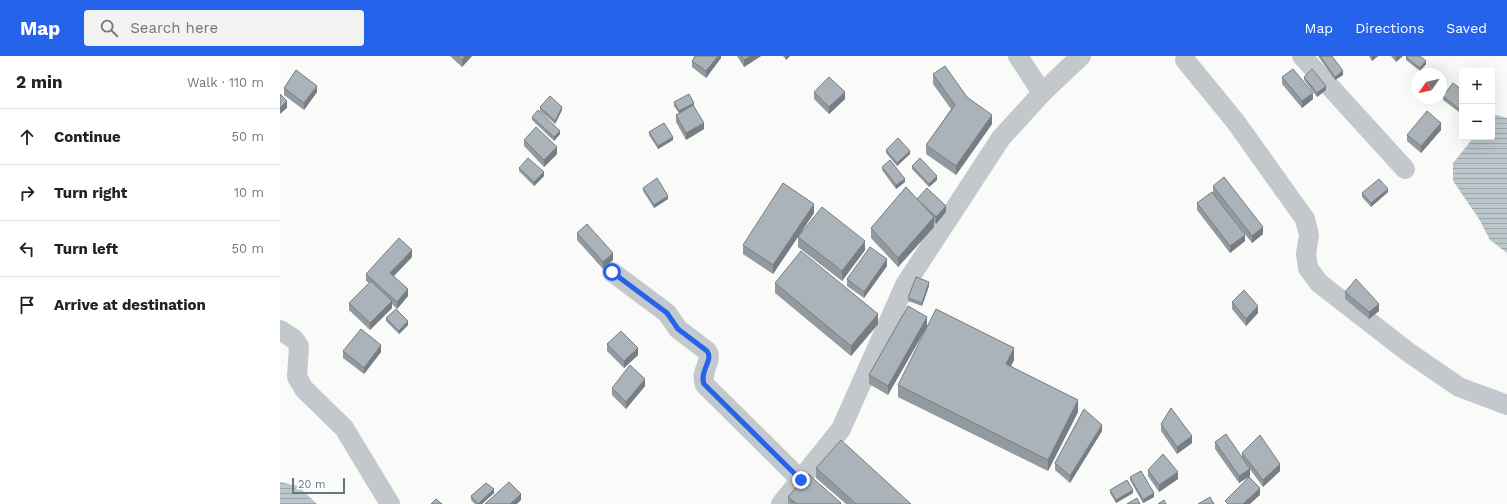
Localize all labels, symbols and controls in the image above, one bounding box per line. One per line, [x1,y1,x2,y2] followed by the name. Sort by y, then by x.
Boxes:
[84,10,364,46] search box
[20,17,60,40] text: Map
[98,17,120,39] icon: search
[130,19,218,37] text: Search here
[1305,20,1333,36] text: Map
[1355,20,1424,36] text: Directions
[1446,20,1487,36] text: Saved
[1411,68,1447,104] north arrow
[1459,68,1495,140] map controls
[1459,68,1495,104] button: +
[16,72,62,92] text: 2 min
[187,75,264,90] text: Walk · 110 m
[1459,104,1495,140] button: −
[16,126,38,148] icon: ahead
[54,128,121,146] text: Continue
[232,129,264,144] text: 50 m
[16,182,38,204] icon: right
[54,184,127,202] text: Turn right
[234,185,264,200] text: 10 m
[16,238,38,260] icon: left
[54,240,118,258] text: Turn left
[232,241,264,256] text: 50 m
[603,263,621,281] route start
[16,294,38,316] icon: arrive
[54,296,206,314] text: Arrive at destination
[792,471,810,489] route end
[292,476,345,495] scale bar
[298,478,326,491] text: 20 m

